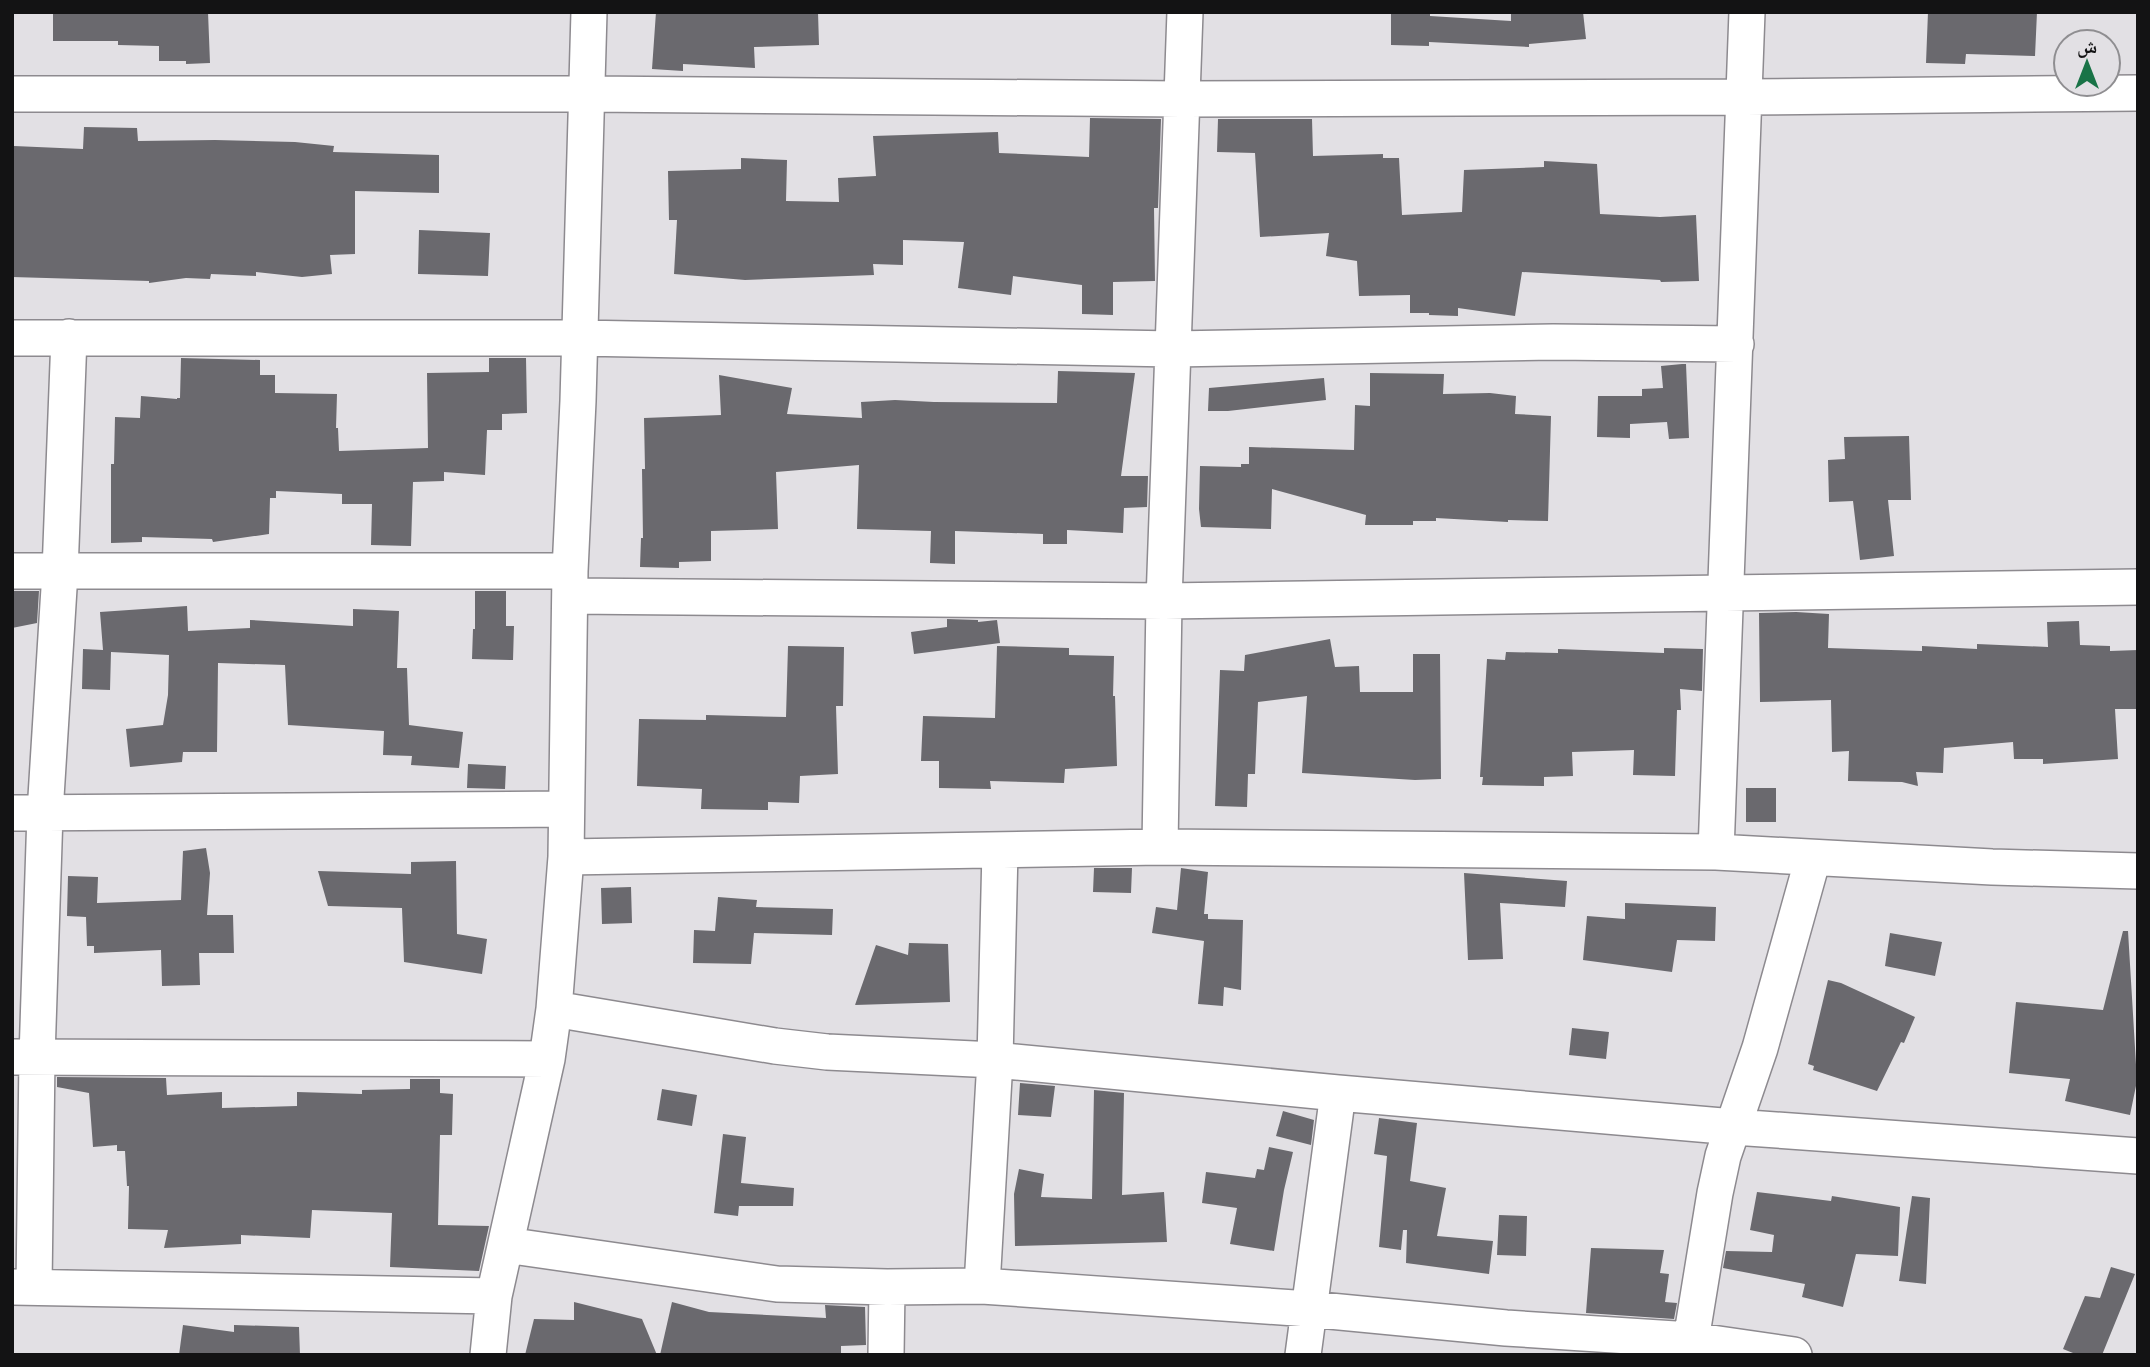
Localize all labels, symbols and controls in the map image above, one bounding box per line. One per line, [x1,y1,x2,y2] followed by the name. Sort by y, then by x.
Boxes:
[2052,28,2122,98] north arrow
[2077,31,2097,60] text: ش

